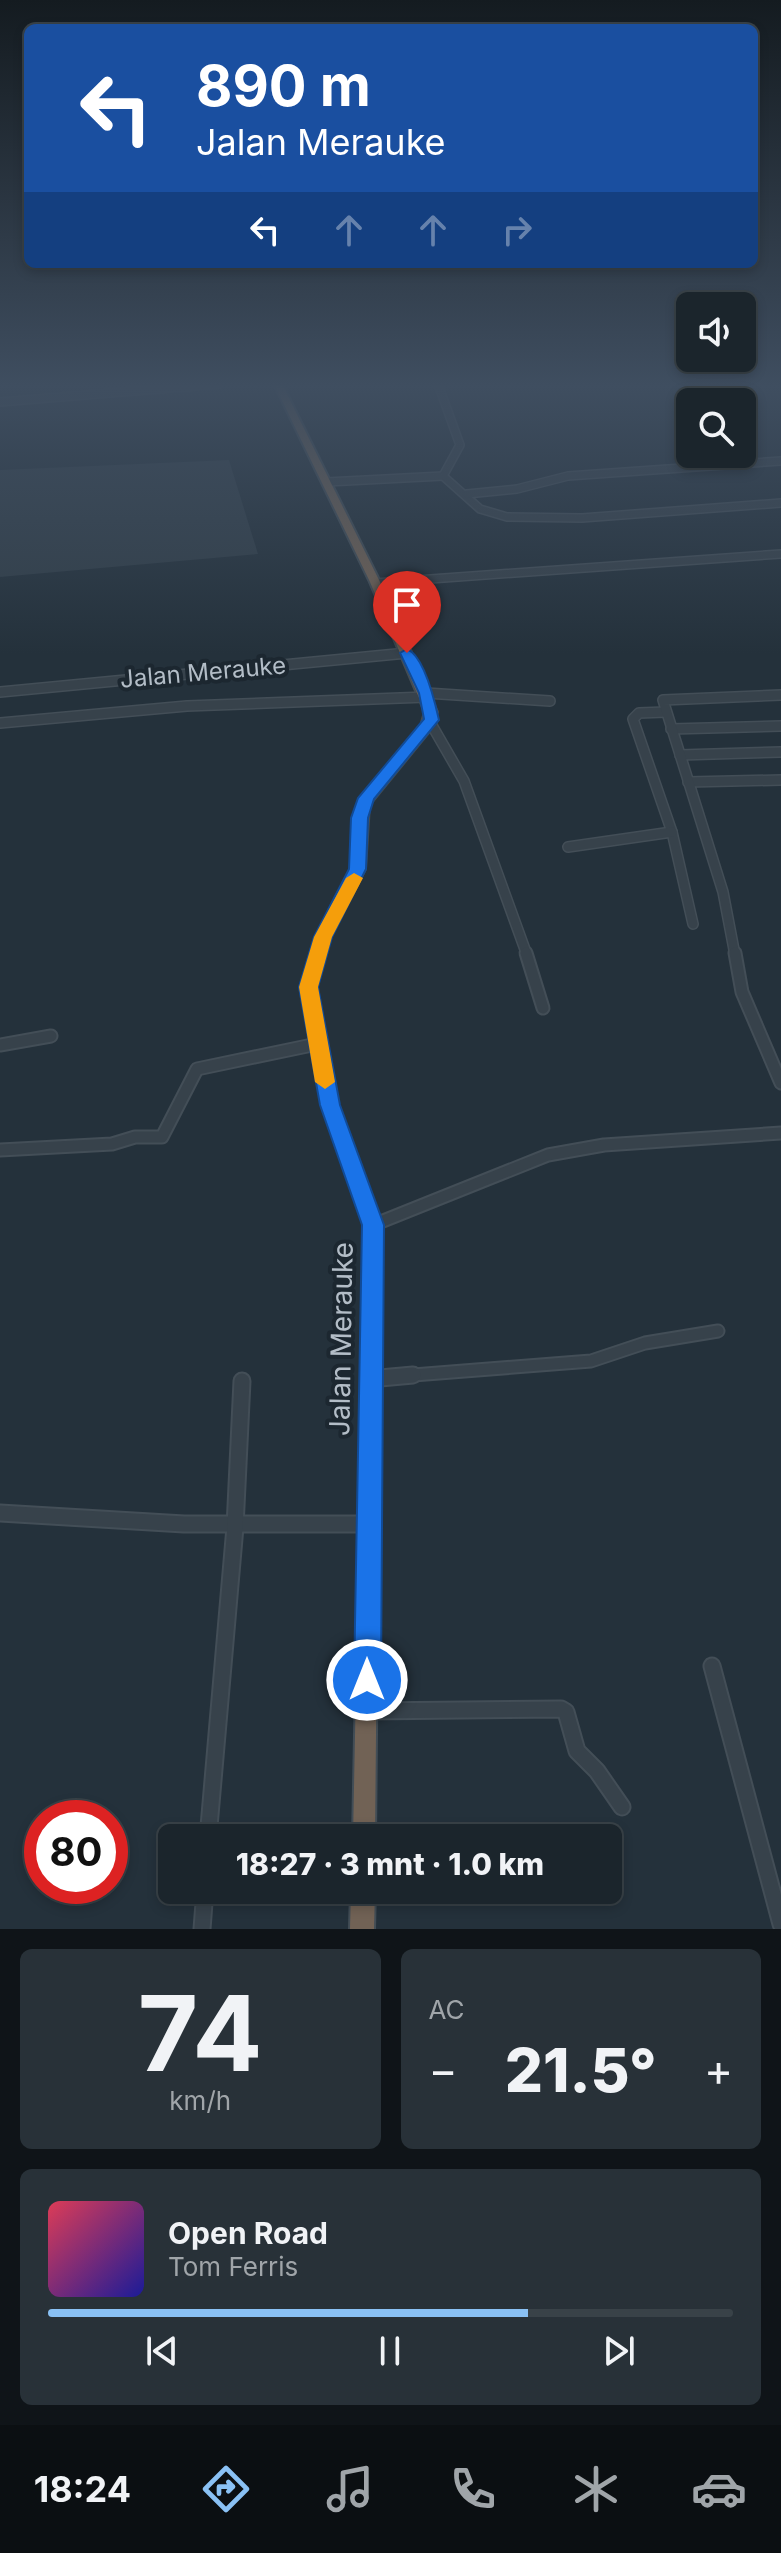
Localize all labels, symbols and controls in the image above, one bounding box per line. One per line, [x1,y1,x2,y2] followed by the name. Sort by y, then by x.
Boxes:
[196,52,371,120] text: 890 m
[64,56,168,160] icon: left
[196,120,446,164] text: Jalan Merauke
[243,208,287,252] icon: left
[327,208,371,252] icon: ahead
[411,208,455,252] icon: ahead
[495,208,539,252] icon: right
[676,292,756,468] map controls
[676,292,756,372] button: sound
[676,388,756,468] button: search
[373,571,441,653] pin
[385,583,429,627] icon: arrive
[119,650,287,694] street label: Jalan Merauke
[322,1242,360,1436] street label: Jalan Merauke
[325,1638,409,1722] position arrow
[24,1800,128,1904] speed limit sign: 80
[236,1846,544,1882] text: 18:27 · 3 mnt · 1.0 km
[138,1970,263,2096] text: 74
[429,1994,465,2025] text: AC
[505,2034,657,2106] text: 21.5°
[429,2043,458,2097] text: −
[704,2043,733,2097] text: +
[169,2085,231,2116] text: km/h
[168,2215,328,2251] text: Open Road
[168,2251,298,2282] text: Tom Ferris
[140,2329,184,2373] icon: previous
[368,2329,412,2373] icon: pause
[597,2329,641,2373] icon: next
[198,2461,254,2517] icon: directions
[322,2461,378,2517] icon: music
[445,2461,501,2517] icon: phone
[568,2461,624,2517] icon: climate
[691,2461,747,2517] icon: car
[34,2467,131,2511] text: 18:24

